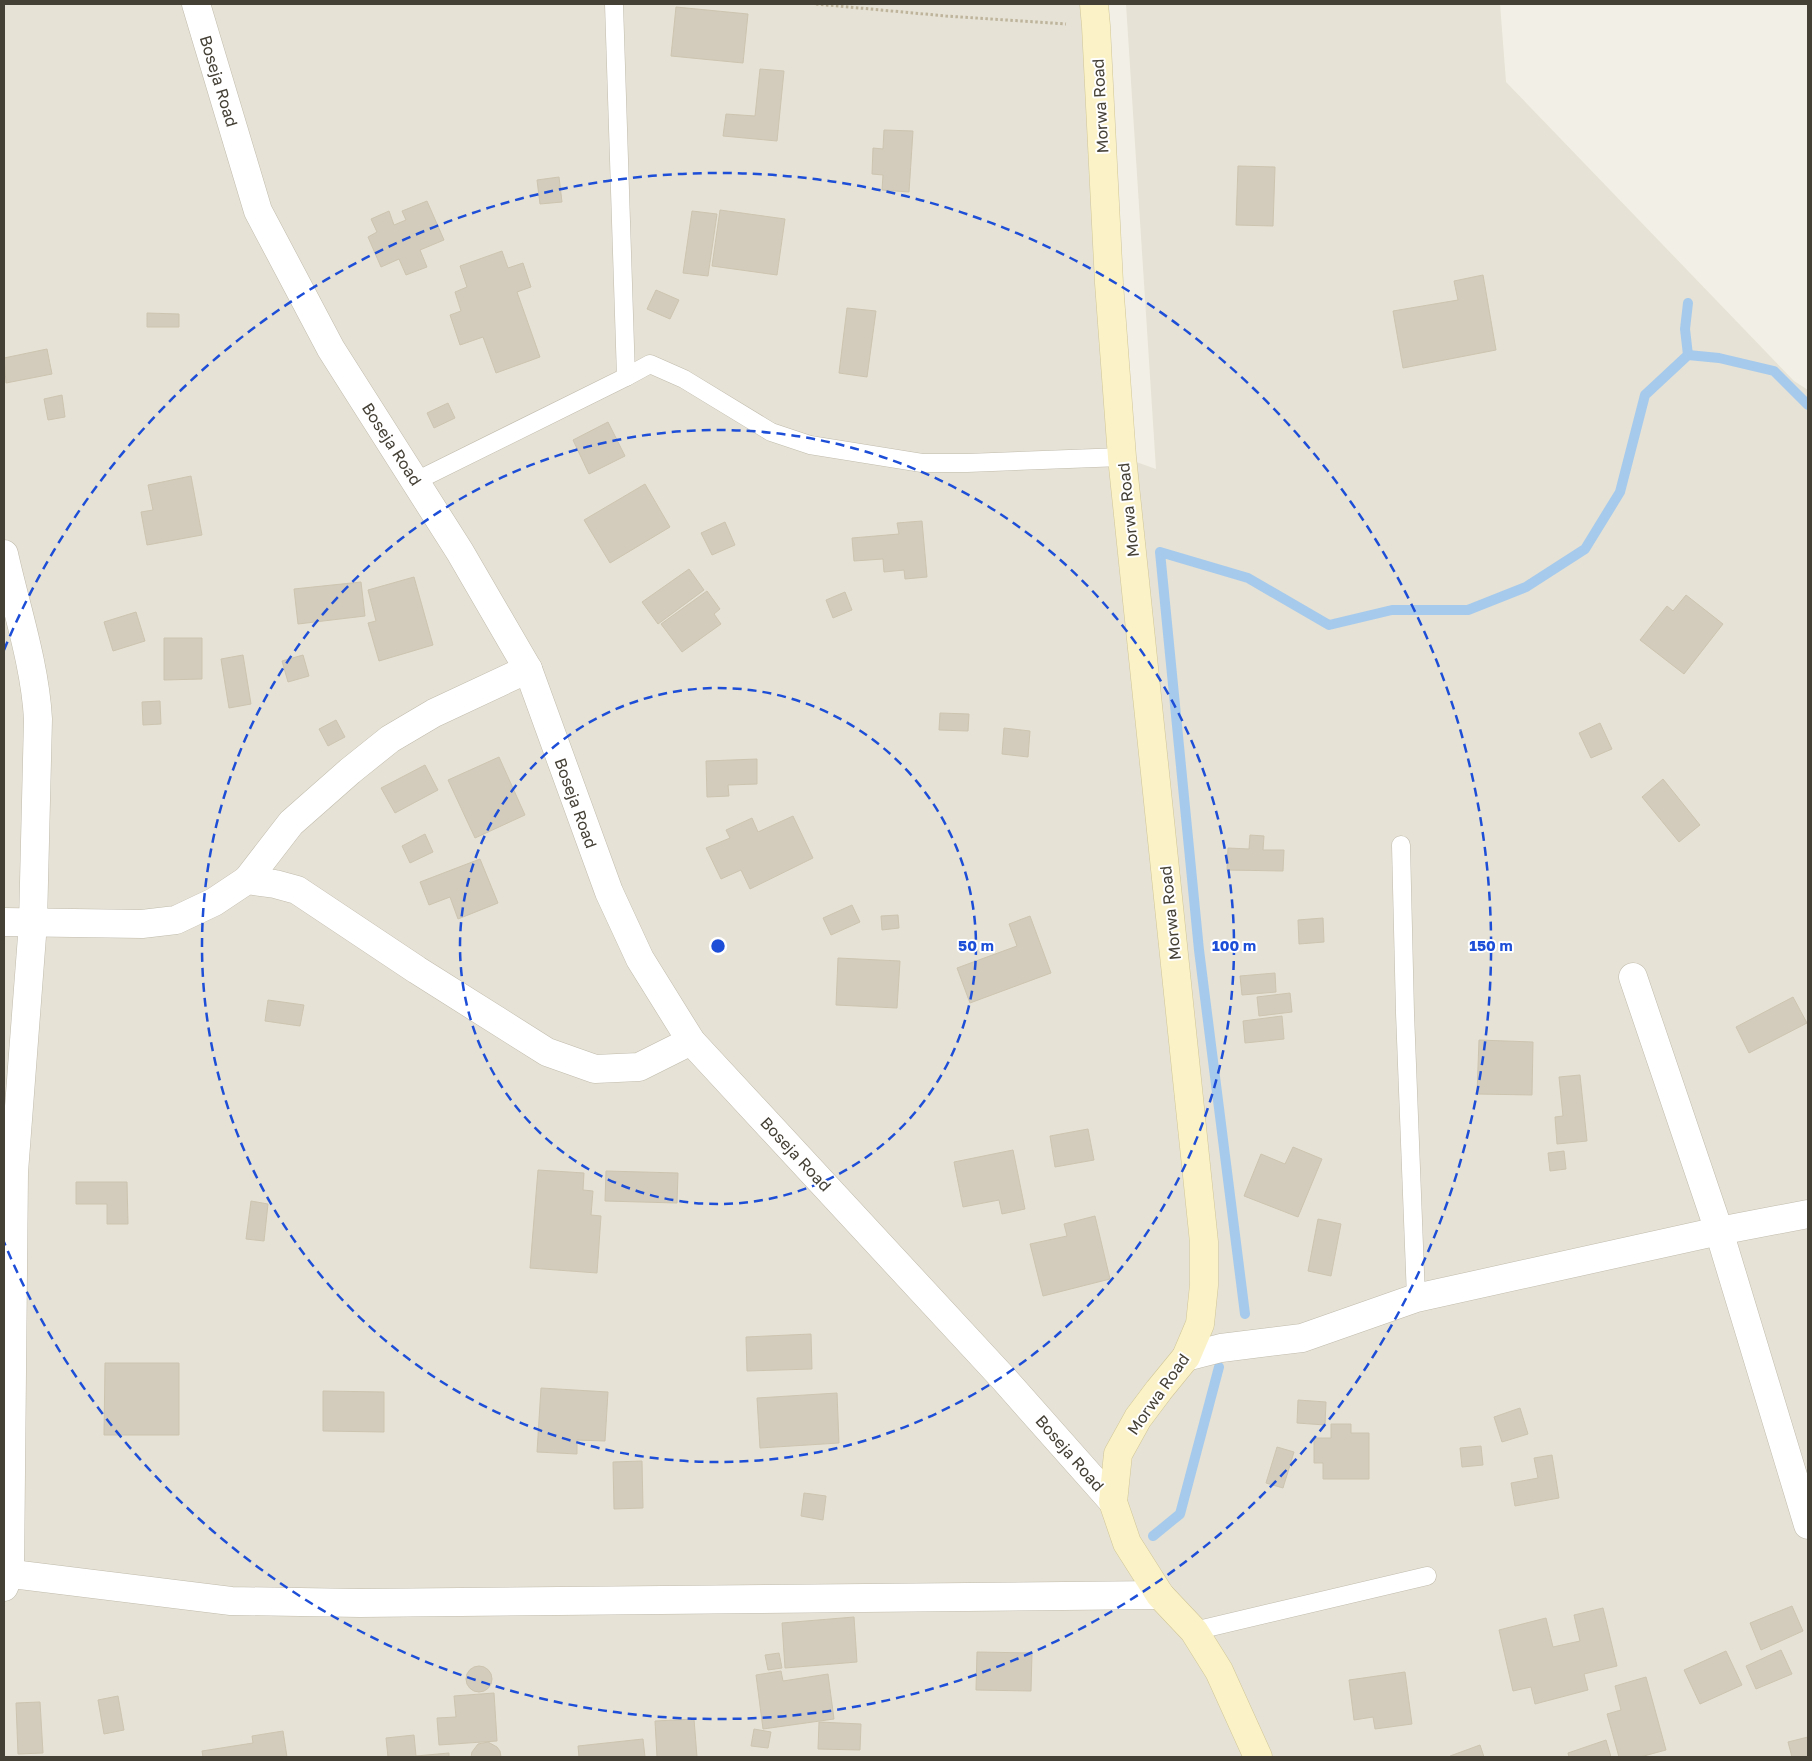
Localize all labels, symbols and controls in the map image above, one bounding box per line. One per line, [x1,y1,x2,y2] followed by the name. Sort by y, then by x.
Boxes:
[196,33,242,129] street label: Boseja Road
[1088,58,1112,154] street label: Morwa Road
[358,399,426,489] street label: Boseja Road
[1113,462,1143,558] street label: Morwa Road
[550,755,602,851] street label: Boseja Road
[1155,865,1185,961] street label: Morwa Road
[958,936,994,954] text: 50 m
[1212,936,1256,954] text: 100 m
[1469,936,1513,954] text: 150 m
[709,937,727,955] centre of rings
[756,1113,836,1195] street label: Boseja Road
[1123,1349,1193,1439] street label: Morwa Road
[1031,1411,1109,1495] street label: Boseja Road

